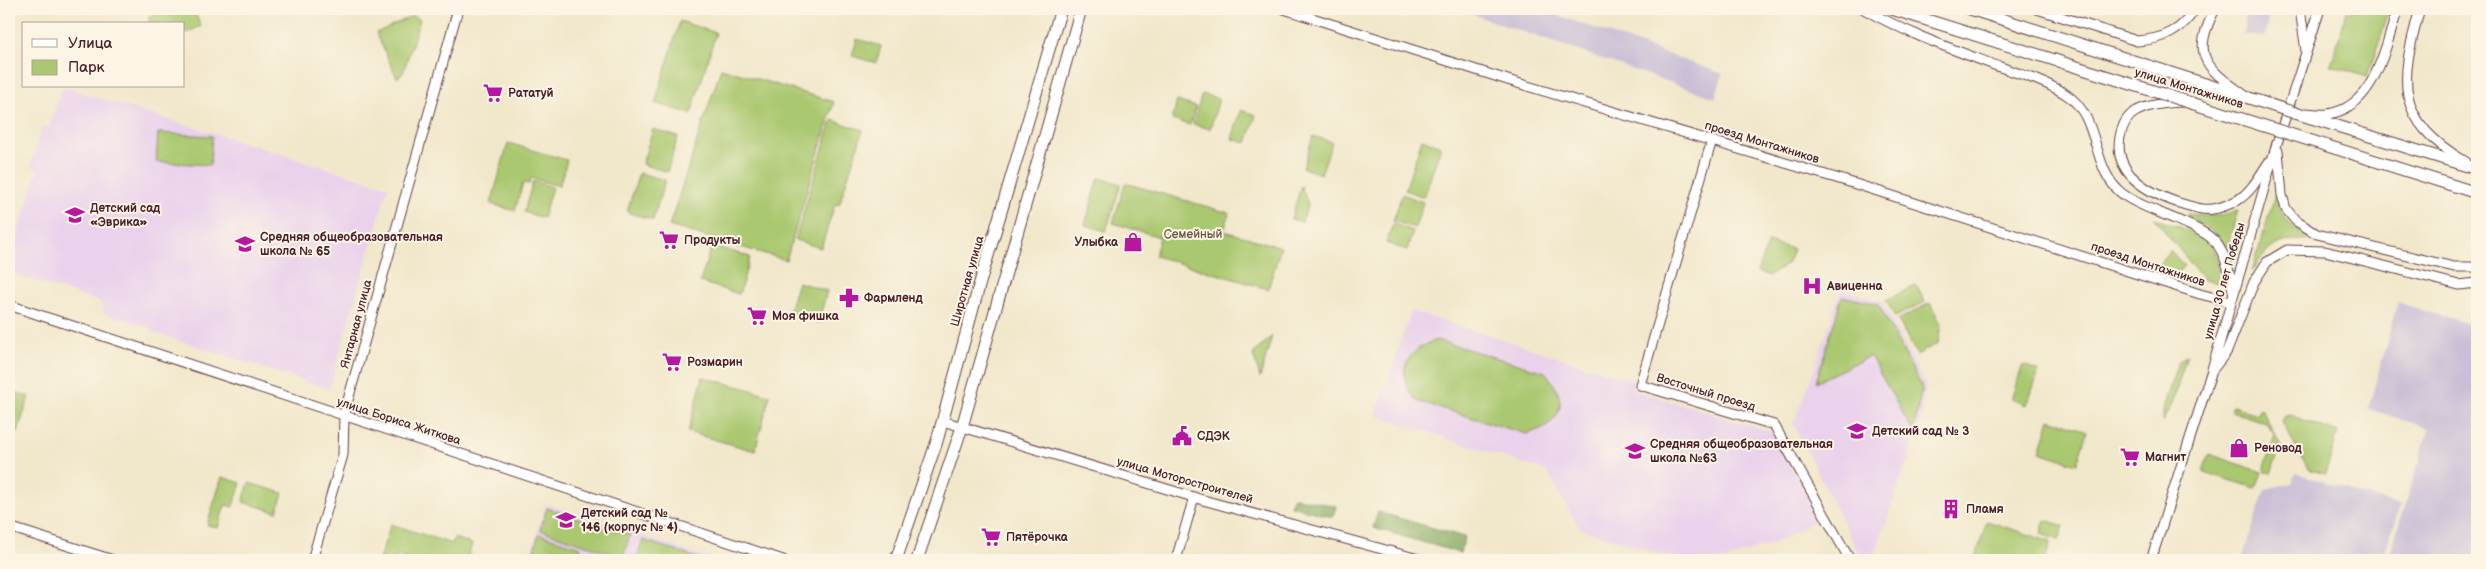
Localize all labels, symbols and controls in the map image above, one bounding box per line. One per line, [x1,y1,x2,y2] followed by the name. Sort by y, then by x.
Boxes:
[22,22,185,88] legend
[68,34,113,53] text: Улица
[68,58,105,77] text: Парк
[2133,65,2246,112] street label: улица Монтажников
[482,82,504,104] supermarket icon: Рататуй
[508,86,554,101] place label: Рататуй
[1703,118,1822,167] street label: проезд Монтажников
[90,201,161,230] place label: Детский сад «Эврика»
[64,204,86,226] school or university icon: Детский сад «Эврика»
[2201,221,2248,341] street label: улица 30 лет Победы
[1164,227,1222,242] park label: Семейный
[658,229,680,251] supermarket icon: Продукты
[260,230,443,259] place label: Средняя общеобразовательная школа № 65
[1122,231,1144,253] shop icon: Улыбка
[234,233,256,255] school or university icon: Средняя общеобразовательная школа № 65
[684,233,741,248] place label: Продукты
[947,234,988,328] street label: Широтная улица
[1074,235,1119,250] place label: Улыбка
[2089,239,2207,290] street label: проезд Монтажников
[1801,275,1823,297] hospital icon: Авиценна
[337,278,376,370] street label: Янтарная улица
[1826,279,1884,294] place label: Авиценна
[838,287,860,309] pharmacy icon: Фармленд
[864,291,924,306] place label: Фармленд
[746,305,768,327] supermarket icon: Моя фишка
[772,309,840,324] place label: Моя фишка
[661,351,683,373] supermarket icon: Розмарин
[687,355,743,370] place label: Розмарин
[1654,370,1758,415] street label: Восточный проезд
[335,394,463,449] street label: улица Бориса Житкова
[1846,420,1868,442] school or university icon: Детский сад № 3
[1872,424,1969,439] place label: Детский сад № 3
[1171,425,1193,447] public building icon: СДЭК
[1197,429,1231,444] place label: СДЭК
[1650,437,1833,466] place label: Средняя общеобразовательная школа №63
[2228,437,2250,459] shop icon: Реновод
[1624,440,1646,462] school or university icon: Средняя общеобразовательная школа №63
[2254,441,2303,456] place label: Реновод
[2119,446,2141,468] supermarket icon: Магнит
[2145,450,2187,465] place label: Магнит
[1115,454,1255,507] street label: улица Моторостроителей
[1940,498,1962,520] building icon: Пламя
[1966,502,2004,517] place label: Пламя
[581,506,678,535] place label: Детский сад № 146 (корпус № 4)
[555,509,577,531] school or university icon: Детский сад № 146 (корпус № 4)
[980,526,1002,548] supermarket icon: Пятёрочка
[1006,530,1069,545] place label: Пятёрочка

